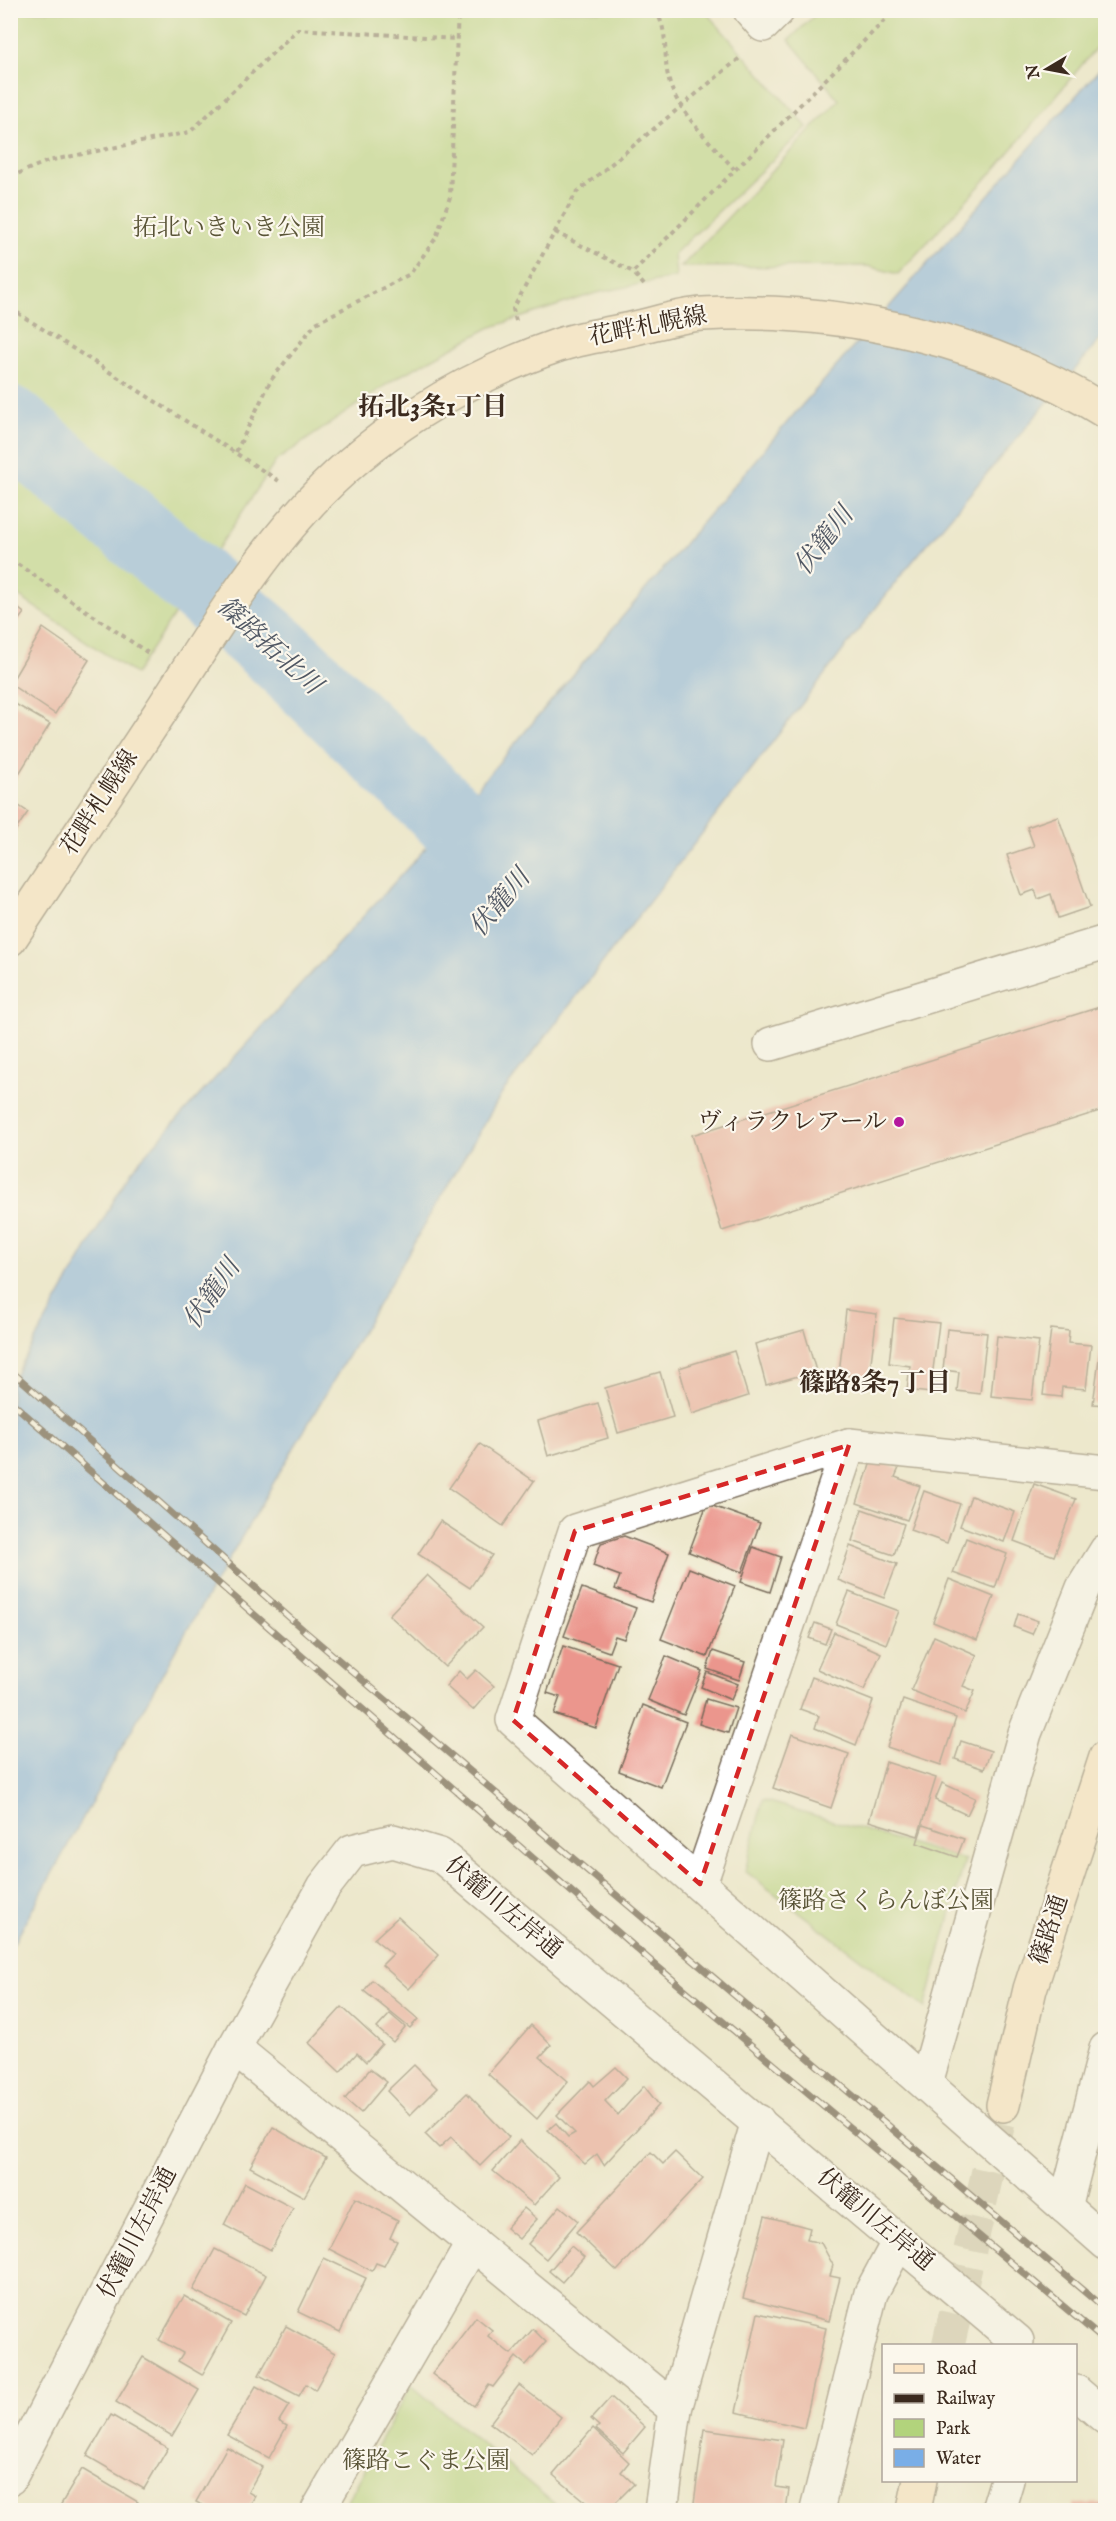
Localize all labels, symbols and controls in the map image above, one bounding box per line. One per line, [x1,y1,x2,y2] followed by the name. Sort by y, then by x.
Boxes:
[1017,39,1077,99] north arrow
[1023,63,1045,81] text: N
[133,213,325,244] park label: 拓北いきいき公園
[586,300,710,354] street label: 花畔札幌線
[358,391,508,424] district label: 拓北3条1丁目
[787,498,863,582] water label: 伏籠川
[210,590,331,704] water label: 篠路拓北川
[54,744,146,862] street label: 花畔札幌線
[462,860,540,943] water label: 伏籠川
[698,1107,887,1138] place label: ヴィラクレアール
[892,1115,906,1129] marker: ヴィラクレアール
[176,1250,250,1335] water label: 伏籠川
[799,1367,951,1400] district label: 篠路8条7丁目
[438,1850,568,1966] street label: 伏籠川左岸通
[778,1886,994,1917] park label: 篠路さくらんぼ公園
[1024,1891,1076,1969] street label: 篠路通
[92,2162,184,2304] street label: 伏籠川左岸通
[810,2162,940,2278] street label: 伏籠川左岸通
[882,2344,1077,2482] legend
[936,2358,977,2381] text: Road
[936,2388,995,2411] text: Railway
[936,2418,971,2441] text: Park
[342,2446,510,2477] park label: 篠路こぐま公園
[936,2448,981,2471] text: Water

